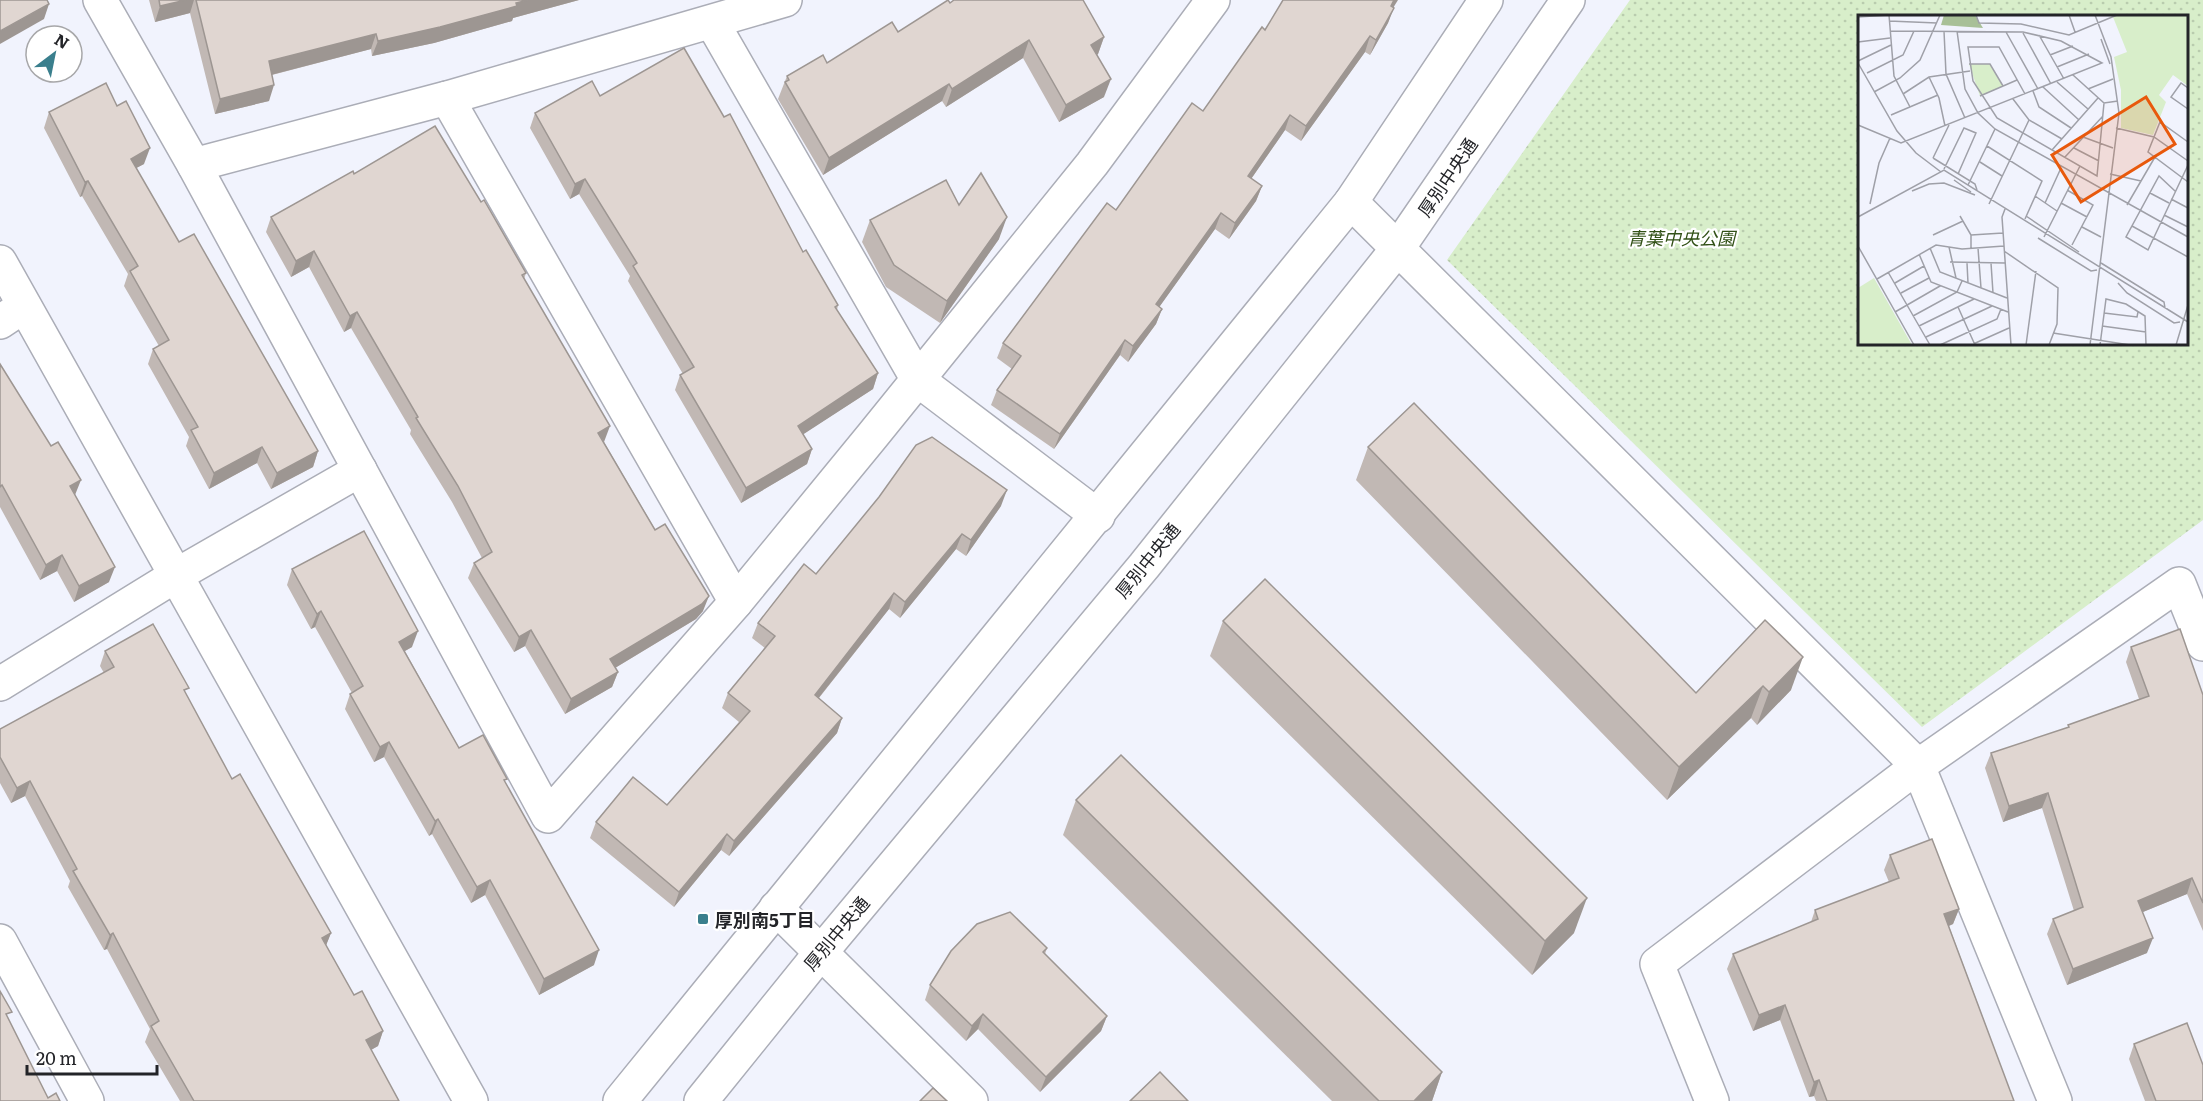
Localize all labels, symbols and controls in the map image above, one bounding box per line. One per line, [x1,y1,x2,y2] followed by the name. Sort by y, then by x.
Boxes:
[1858,15,2188,345] inset map
[24,24,84,84] north arrow
[50,27,75,54] text: N
[1411,132,1483,222] street label: 厚別中央通
[1627,224,1738,251] park label: 青葉中央公園
[1108,517,1186,603] street label: 厚別中央通
[797,890,875,976] street label: 厚別中央通
[715,906,815,933] place label: 厚別南5丁目
[696,912,710,926] marker: 厚別南5丁目
[27,1038,158,1076] scale bar
[36,1044,77,1071] text: 20 m

